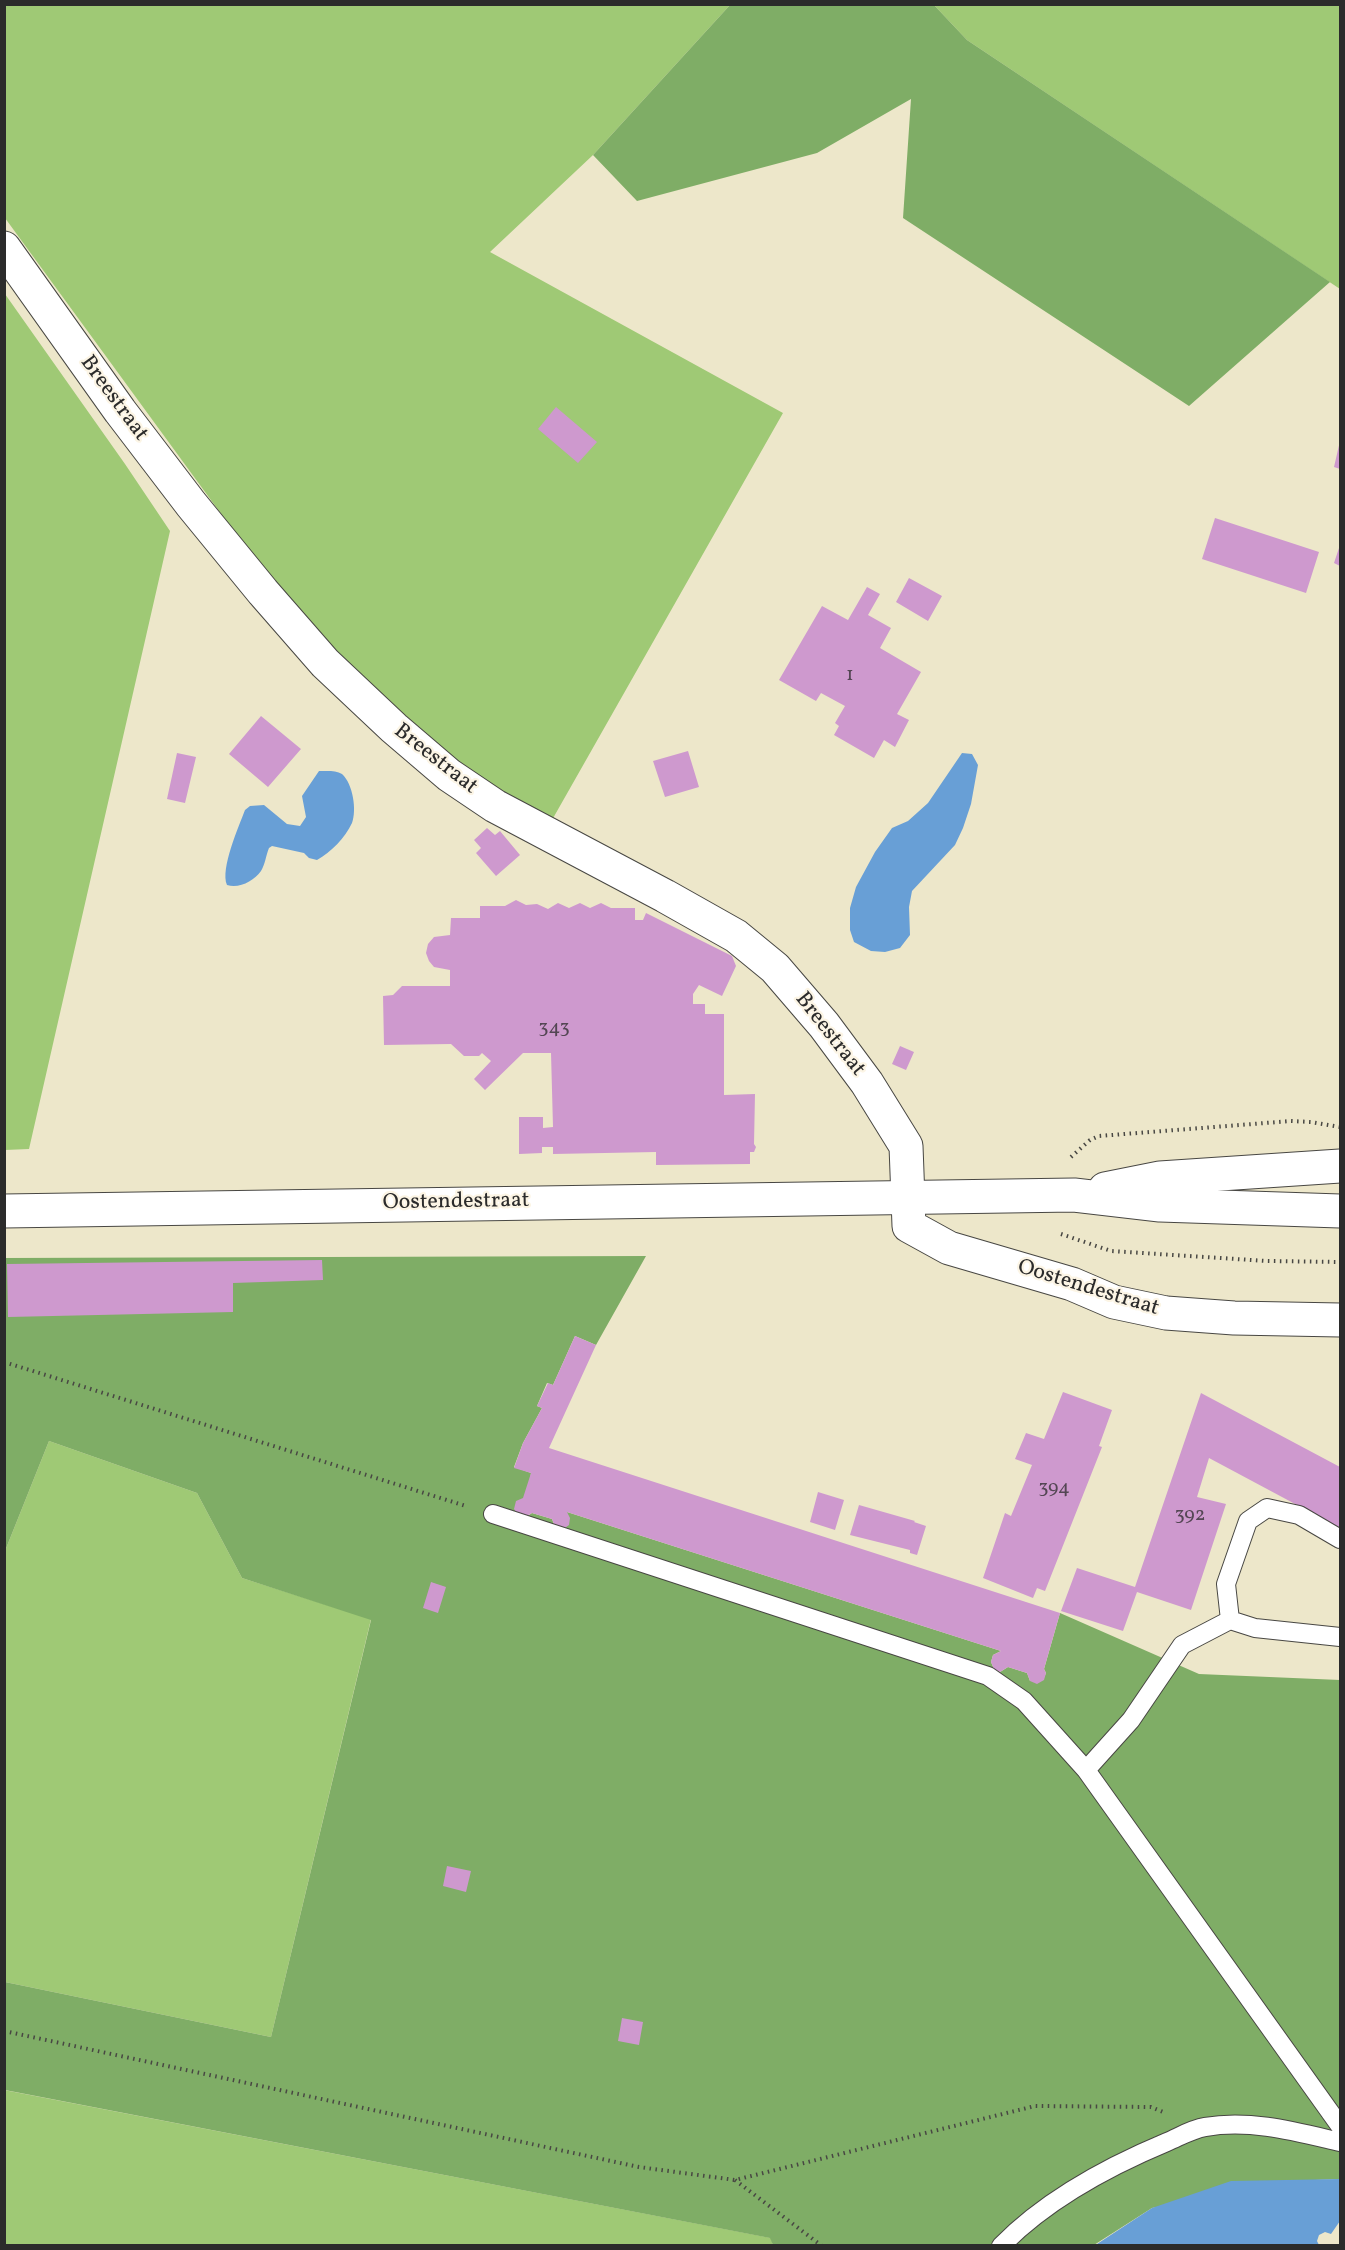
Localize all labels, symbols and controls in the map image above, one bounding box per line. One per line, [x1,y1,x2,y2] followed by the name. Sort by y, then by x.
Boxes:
[73,351,153,447] street label: Breestraat
[846,664,854,688] house number: 1
[388,719,482,801] street label: Breestraat
[788,988,870,1082] street label: Breestraat
[538,1017,570,1041] house number: 343
[382,1189,530,1217] street label: Oostendestraat
[1014,1255,1162,1323] street label: Oostendestraat
[1038,1477,1070,1501] house number: 394
[1175,1504,1205,1528] house number: 392

